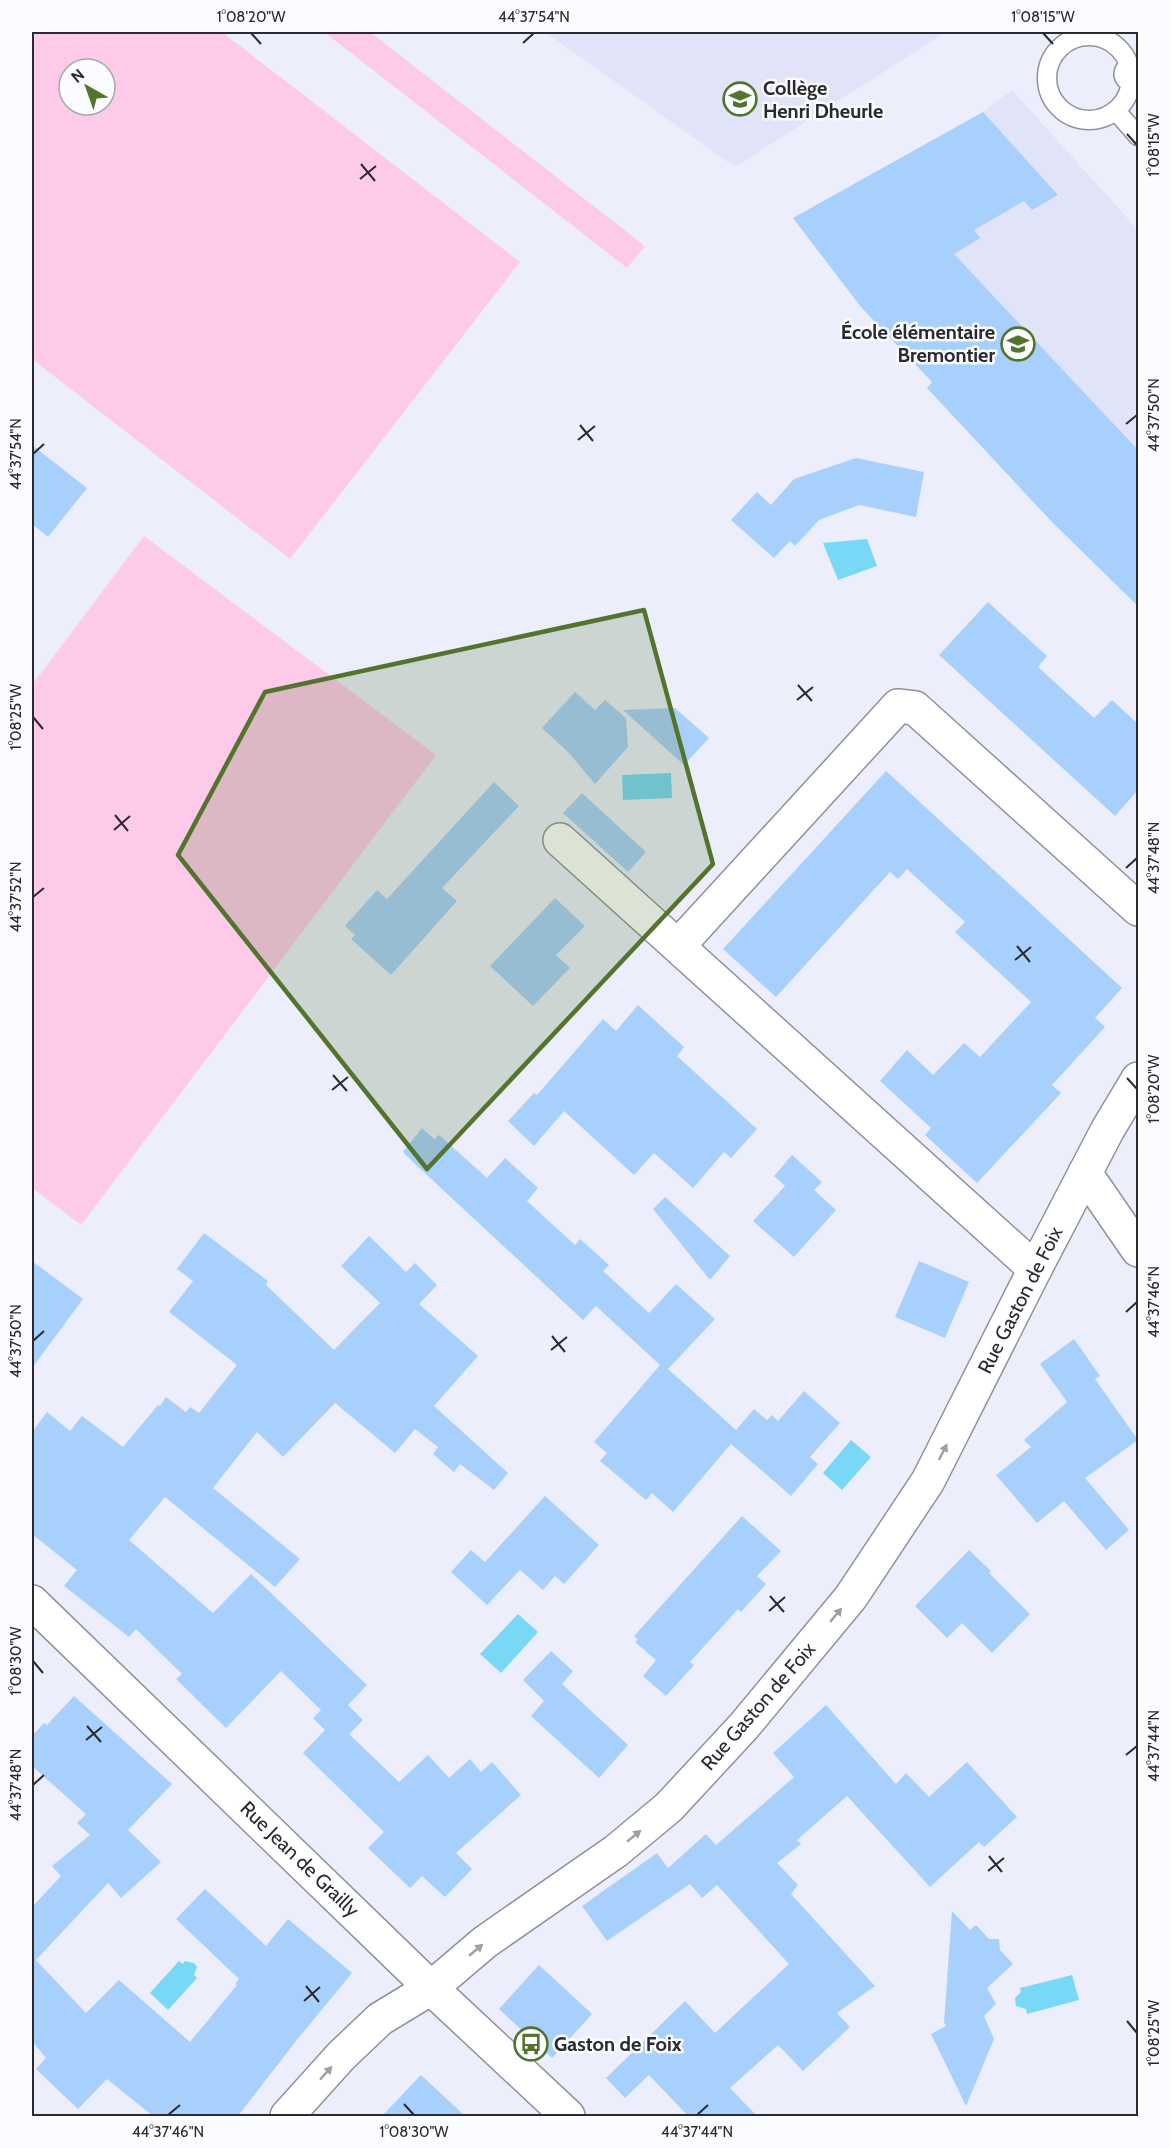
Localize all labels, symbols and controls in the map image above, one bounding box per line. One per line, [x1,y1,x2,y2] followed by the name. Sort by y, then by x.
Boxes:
[217,8,286,26] text: 1°08'20"W
[498,8,570,26] text: 44°37'54"N
[1011,8,1076,26] text: 1°08'15"W
[57,57,117,117] north arrow
[67,65,88,87] text: N
[763,76,883,123] place label: Collège Henri Dheurle
[722,81,758,117] school or university icon: Collège Henri Dheurle
[1145,112,1163,177] text: 1°08'15"W
[841,320,995,367] place label: École élémentaire Bremontier
[1000,326,1036,362] school or university icon: École élémentaire Bremontier
[1145,378,1163,452] text: 44°37'50"N
[7,418,25,490] text: 44°37'54"N
[7,683,25,750] text: 1°08'25"W
[1145,822,1163,894] text: 44°37'48"N
[7,861,25,933] text: 44°37'52"N
[1145,1054,1163,1123] text: 1°08'20"W
[973,1222,1068,1378] street label: Rue Gaston de Foix
[1145,1266,1163,1338] text: 44°37'46"N
[7,1304,25,1378] text: 44°37'50"N
[938,1444,947,1461] one-way arrow
[829,1607,842,1623] one-way arrow
[7,1626,25,1696] text: 1°08'30"W
[696,1637,820,1775] street label: Rue Gaston de Foix
[1145,1710,1163,1782] text: 44°37'44"N
[7,1749,25,1821] text: 44°37'48"N
[236,1796,364,1922] street label: Rue Jean de Grailly
[626,1830,641,1843] one-way arrow
[468,1944,483,1957] one-way arrow
[1145,1999,1163,2066] text: 1°08'25"W
[513,2026,549,2062] bus stop icon: Gaston de Foix
[554,2032,682,2056] place label: Gaston de Foix
[319,2066,332,2081] one-way arrow
[132,2123,204,2141] text: 44°37'46"N
[380,2123,449,2141] text: 1°08'30"W
[661,2123,733,2141] text: 44°37'44"N

